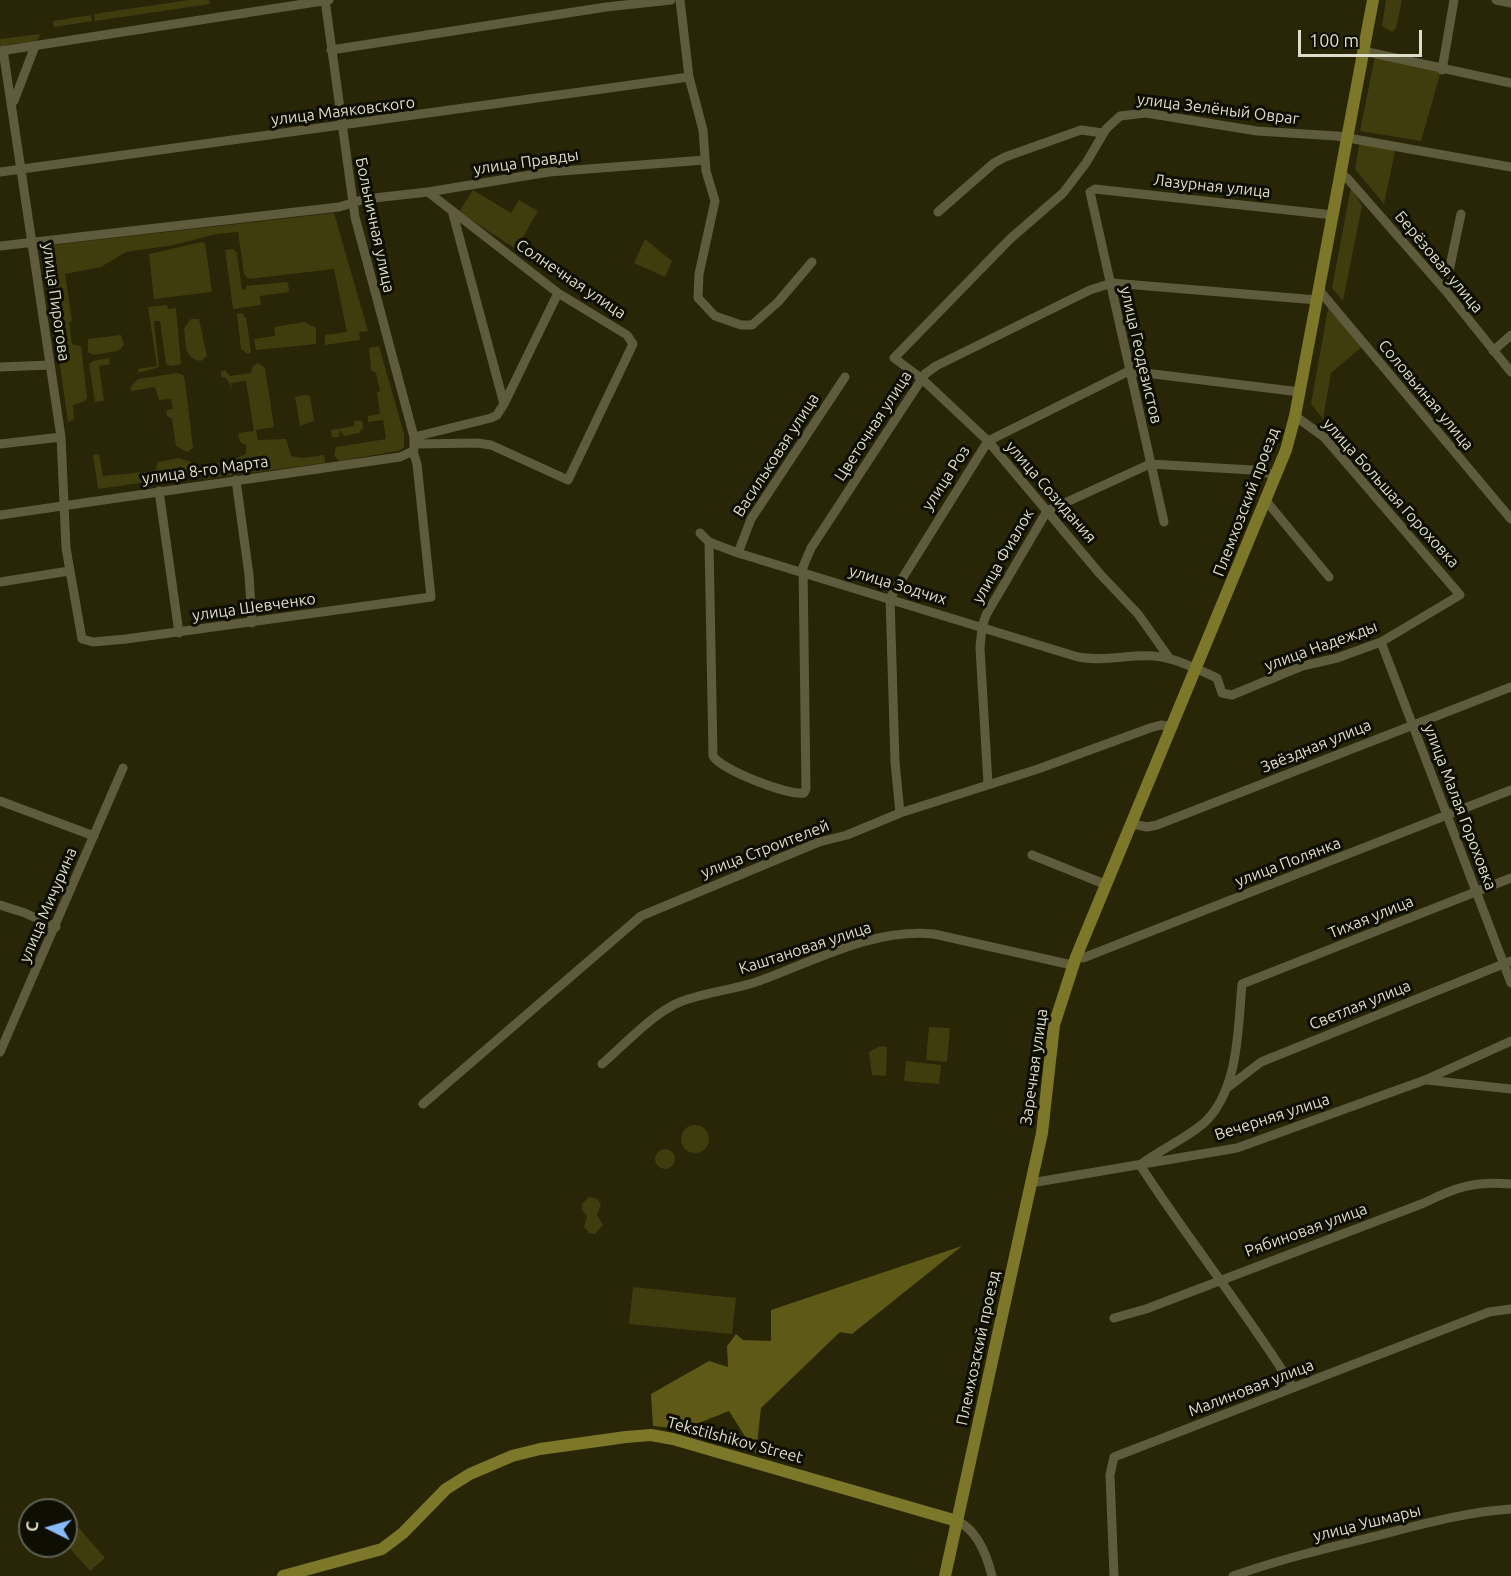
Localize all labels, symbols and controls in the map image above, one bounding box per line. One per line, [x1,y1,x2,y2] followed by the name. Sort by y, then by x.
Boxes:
[1301,18,1426,56] scale bar
[1309,30,1359,50] text: 100 m
[1136,90,1300,128] street label: улица Зелёный Овраг
[270,93,416,129] street label: улица Маяковского
[472,145,580,179] street label: улица Правды
[351,156,399,294] street label: Больничная улица
[1152,170,1272,202] street label: Лазурная улица
[1391,207,1487,317] street label: Берёзовая улица
[512,235,630,323] street label: Солнечная улица
[38,241,74,363] street label: улица Пирогова
[1116,284,1166,426] street label: улица Геодезистов
[1374,336,1478,454] street label: Соловьиная улица
[830,367,916,485] street label: Цветочная улица
[729,390,823,520] street label: Васильковая улица
[1319,414,1463,572] street label: улица Большая Гороховка
[1209,425,1283,579] street label: Племхозский проезд
[1002,437,1100,547] street label: улица Созидания
[918,442,974,514] street label: улица Роз
[141,452,269,488] street label: улица 8-го Марта
[968,505,1038,607] street label: улица Фиалок
[847,561,949,609] street label: улица Зодчих
[191,589,317,625] street label: улица Шевченко
[1262,617,1380,675] street label: улица Надежды
[1258,715,1374,777] street label: Звёздная улица
[1419,721,1501,893] street label: улица Малая Гороховка
[698,816,832,882] street label: улица Строителей
[1232,833,1344,891] street label: улица Полянка
[15,844,81,966] street label: улица Мичурина
[1326,891,1416,943] street label: Тихая улица
[736,918,874,978] street label: Каштановая улица
[1306,976,1414,1034] street label: Светлая улица
[1016,1008,1052,1126] street label: Заречная улица
[1212,1089,1332,1145] street label: Вечерняя улица
[1242,1199,1370,1261] street label: Рябиновая улица
[952,1269,1004,1427] street label: Племхозский проезд
[1186,1355,1316,1421] street label: Малиновая улица
[665,1413,805,1467] street label: Tekstilshikov Street
[18,1498,78,1558] north arrow
[1311,1500,1423,1546] street label: улица Ушмары
[23,1521,41,1532] text: С

